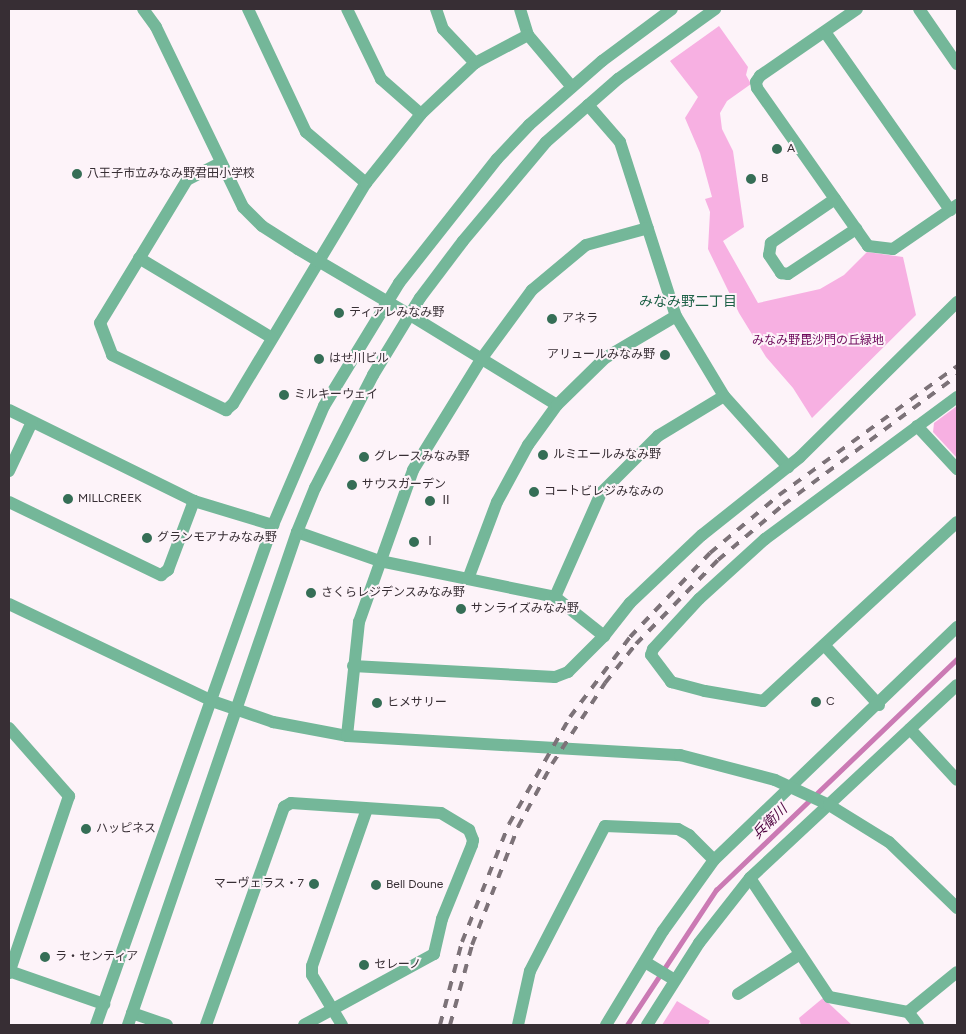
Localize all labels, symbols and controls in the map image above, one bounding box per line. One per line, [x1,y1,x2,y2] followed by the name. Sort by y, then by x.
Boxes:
[787,142,795,156] place label: A
[771,143,783,155] marker: A
[87,167,255,181] place label: 八王子市立みなみ野君田小学校
[71,168,83,180] marker: 八王子市立みなみ野君田小学校
[761,172,768,186] place label: B
[745,173,757,185] marker: B
[639,294,737,310] district label: みなみ野二丁目
[349,306,445,320] place label: ティアレみなみ野
[333,307,345,319] marker: ティアレみなみ野
[562,312,598,326] place label: アネラ
[546,313,558,325] marker: アネラ
[752,334,884,348] park label: みなみ野毘沙門の丘緑地
[547,348,655,362] place label: アリュールみなみ野
[659,349,671,361] marker: アリュールみなみ野
[329,352,389,366] place label: はせ川ビル
[313,353,325,365] marker: はせ川ビル
[294,388,378,402] place label: ミルキーウェイ
[278,389,290,401] marker: ミルキーウェイ
[553,448,661,462] place label: ルミエールみなみ野
[537,449,549,461] marker: ルミエールみなみ野
[374,450,470,464] place label: グレースみなみ野
[358,451,370,463] marker: グレースみなみ野
[362,478,446,492] place label: サウスガーデン
[346,479,358,491] marker: サウスガーデン
[544,485,664,499] place label: コートビレジみなみの
[528,486,540,498] marker: コートビレジみなみの
[78,492,142,506] place label: MILLCREEK
[62,493,74,505] marker: MILLCREEK
[440,494,452,508] place label: Ⅱ
[424,495,436,507] marker: Ⅱ
[157,531,277,545] place label: グランモアナみなみ野
[141,532,153,544] marker: グランモアナみなみ野
[424,535,436,549] place label: Ⅰ
[408,536,420,548] marker: Ⅰ
[321,586,465,600] place label: さくらレジデンスみなみ野
[305,587,317,599] marker: さくらレジデンスみなみ野
[471,602,579,616] place label: サンライズみなみ野
[455,603,467,615] marker: サンライズみなみ野
[826,695,835,709] place label: C
[387,696,447,710] place label: ヒメサリー
[810,696,822,708] marker: C
[371,697,383,709] marker: ヒメサリー
[749,801,791,843] water label: 兵衛川
[96,822,156,836] place label: ハッピネス
[80,823,92,835] marker: ハッピネス
[214,877,304,891] place label: マーヴェラス・7
[308,878,320,890] marker: マーヴェラス・7
[386,878,443,892] place label: Bell Doune
[370,879,382,891] marker: Bell Doune
[55,950,139,964] place label: ラ・センティア
[39,951,51,963] marker: ラ・センティア
[374,958,422,972] place label: セレーノ
[358,959,370,971] marker: セレーノ

